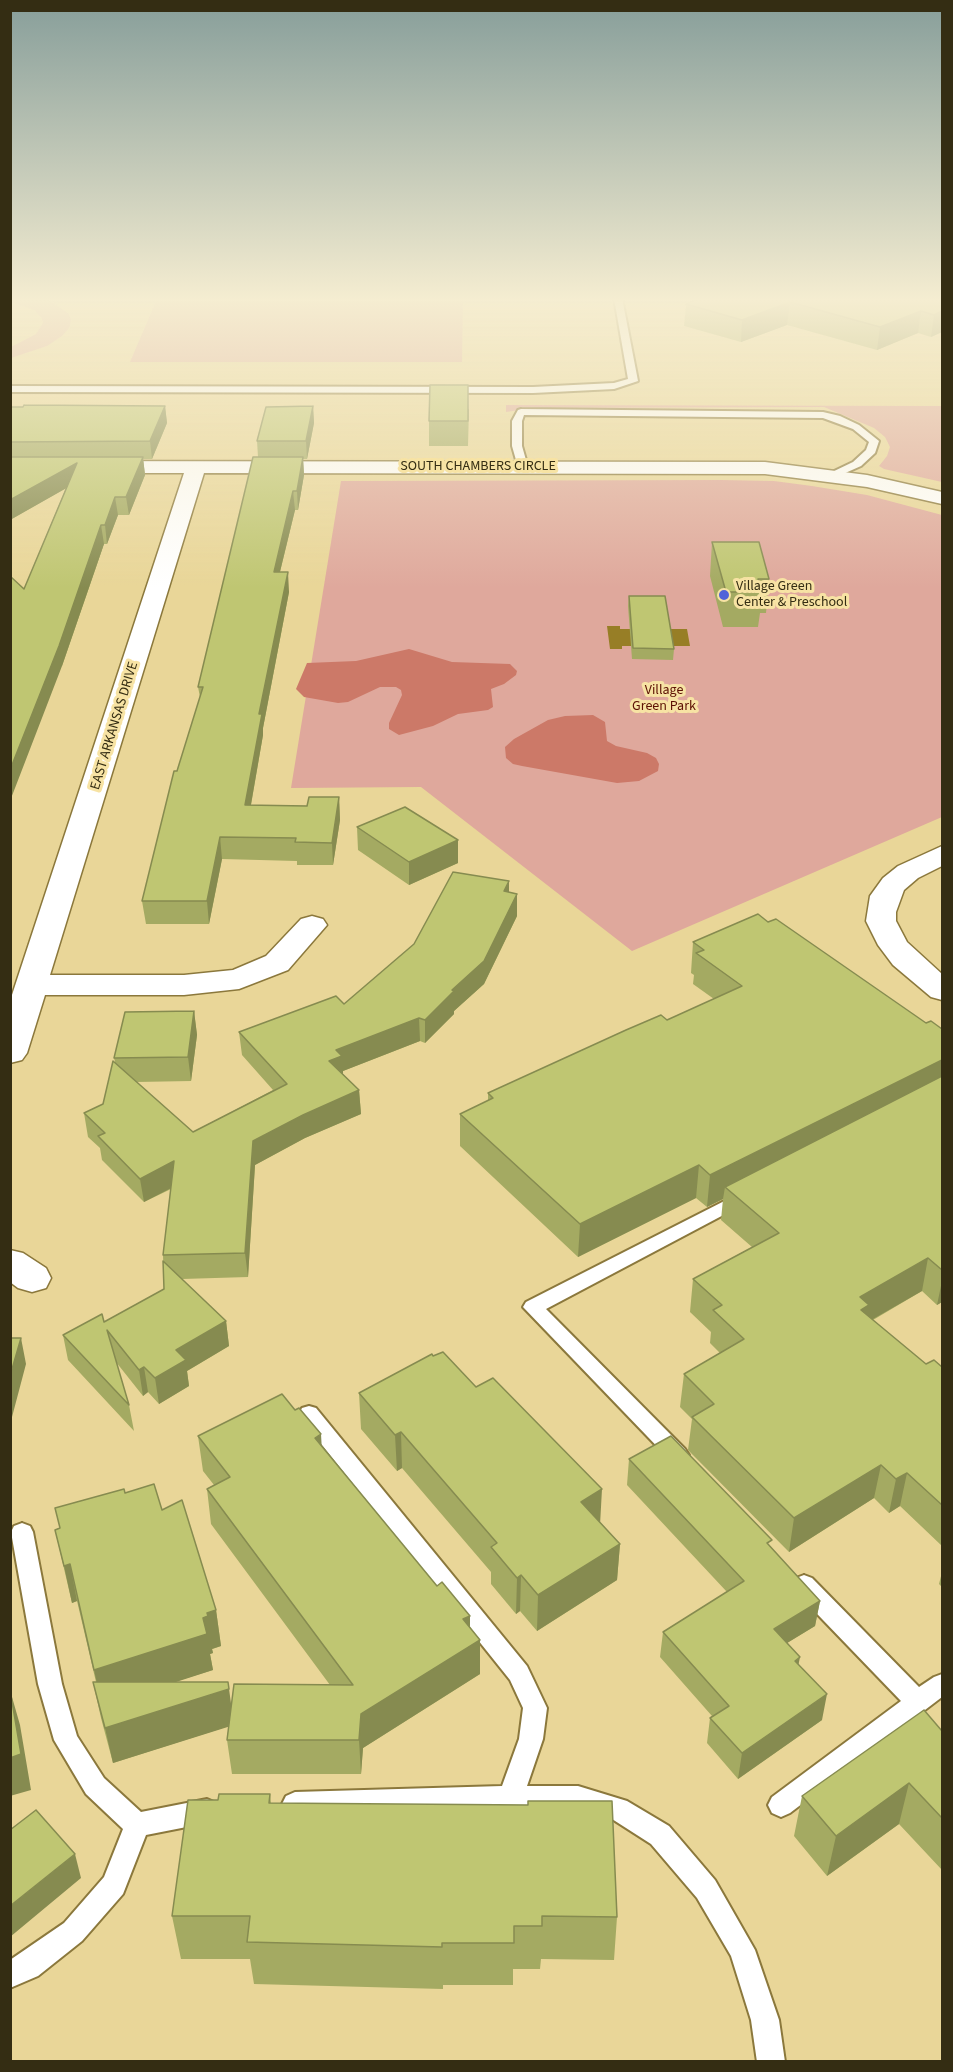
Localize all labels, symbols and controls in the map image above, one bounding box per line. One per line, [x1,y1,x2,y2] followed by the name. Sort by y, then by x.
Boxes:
[400,459,556,475] street label: SOUTH CHAMBERS CIRCLE
[736,579,847,612] place label: Village Green Center & Preschool
[717,588,731,602] marker: Village Green Center & Preschool
[88,660,142,792] street label: EAST ARKANSAS DRIVE
[632,683,696,716] park label: Village Green Park

